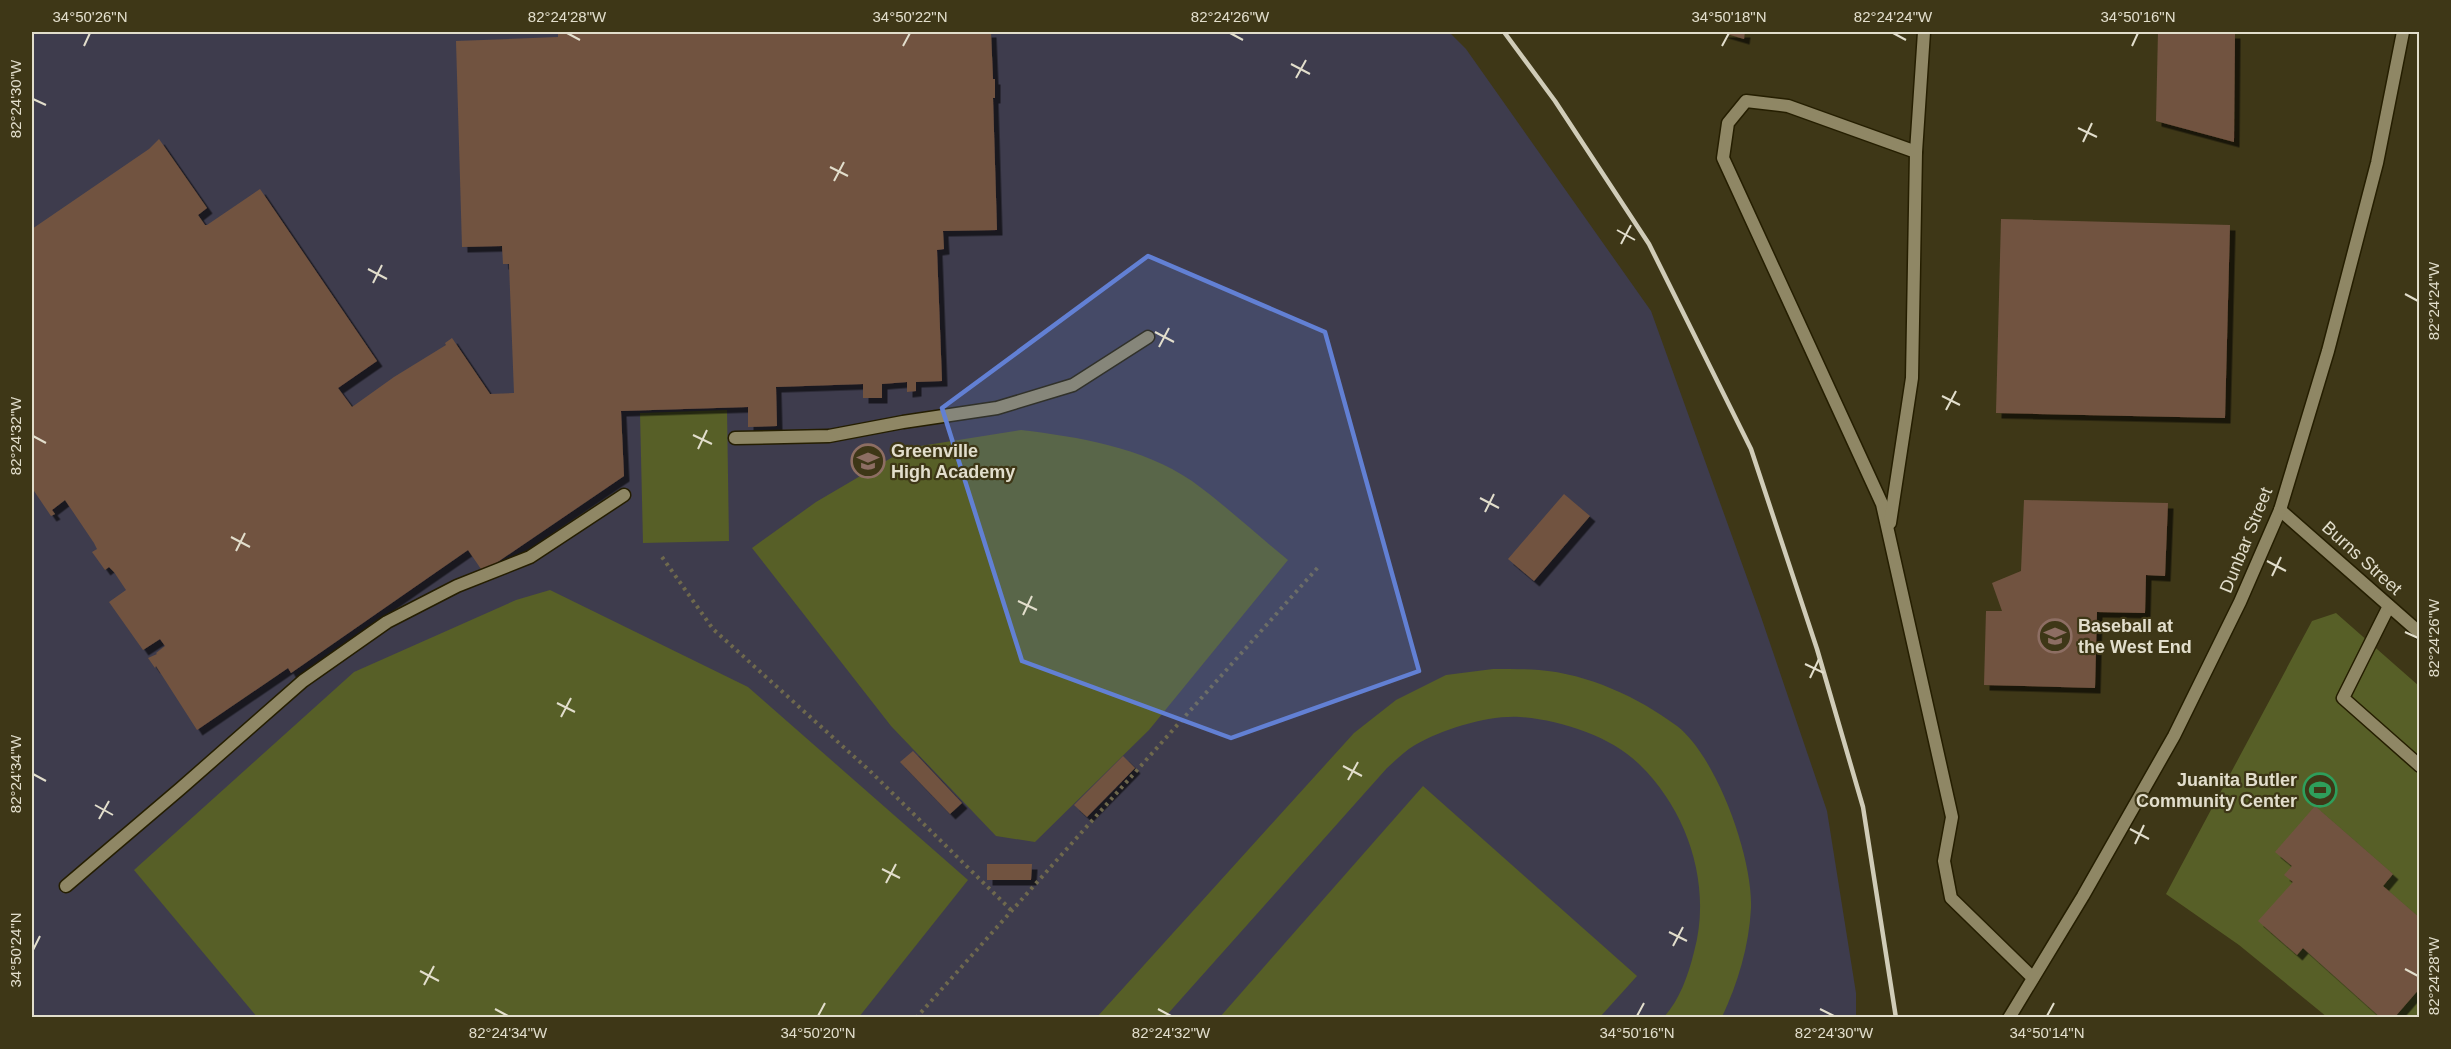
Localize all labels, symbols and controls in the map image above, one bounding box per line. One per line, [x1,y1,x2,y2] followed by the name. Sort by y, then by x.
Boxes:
[52,8,128,25] text: 34°50'26"N
[528,8,607,25] text: 82°24'28"W
[872,8,948,25] text: 34°50'22"N
[1191,8,1270,25] text: 82°24'26"W
[1691,8,1767,25] text: 34°50'18"N
[1854,8,1933,25] text: 82°24'24"W
[2100,8,2176,25] text: 34°50'16"N
[7,59,24,138] text: 82°24'30"W
[2425,261,2442,340] text: 82°24'24"W
[7,396,24,475] text: 82°24'32"W
[891,441,1015,482] place label: Greenville High Academy
[850,443,886,479] school or university icon: Greenville High Academy
[2216,484,2276,596] street label: Dunbar Street
[2318,517,2406,599] street label: Burns Street
[2425,598,2442,677] text: 82°24'26"W
[2078,616,2192,657] place label: Baseball at the West End
[2037,618,2073,654] school or university icon: Baseball at the West End
[7,734,24,813] text: 82°24'34"W
[2136,770,2297,811] place label: Juanita Butler Community Center
[2302,772,2338,808] sports icon: Juanita Butler Community Center
[7,912,24,988] text: 34°50'24"N
[2425,936,2442,1015] text: 82°24'28"W
[469,1024,548,1041] text: 82°24'34"W
[780,1024,856,1041] text: 34°50'20"N
[1132,1024,1211,1041] text: 82°24'32"W
[1599,1024,1675,1041] text: 34°50'16"N
[1795,1024,1874,1041] text: 82°24'30"W
[2009,1024,2085,1041] text: 34°50'14"N

